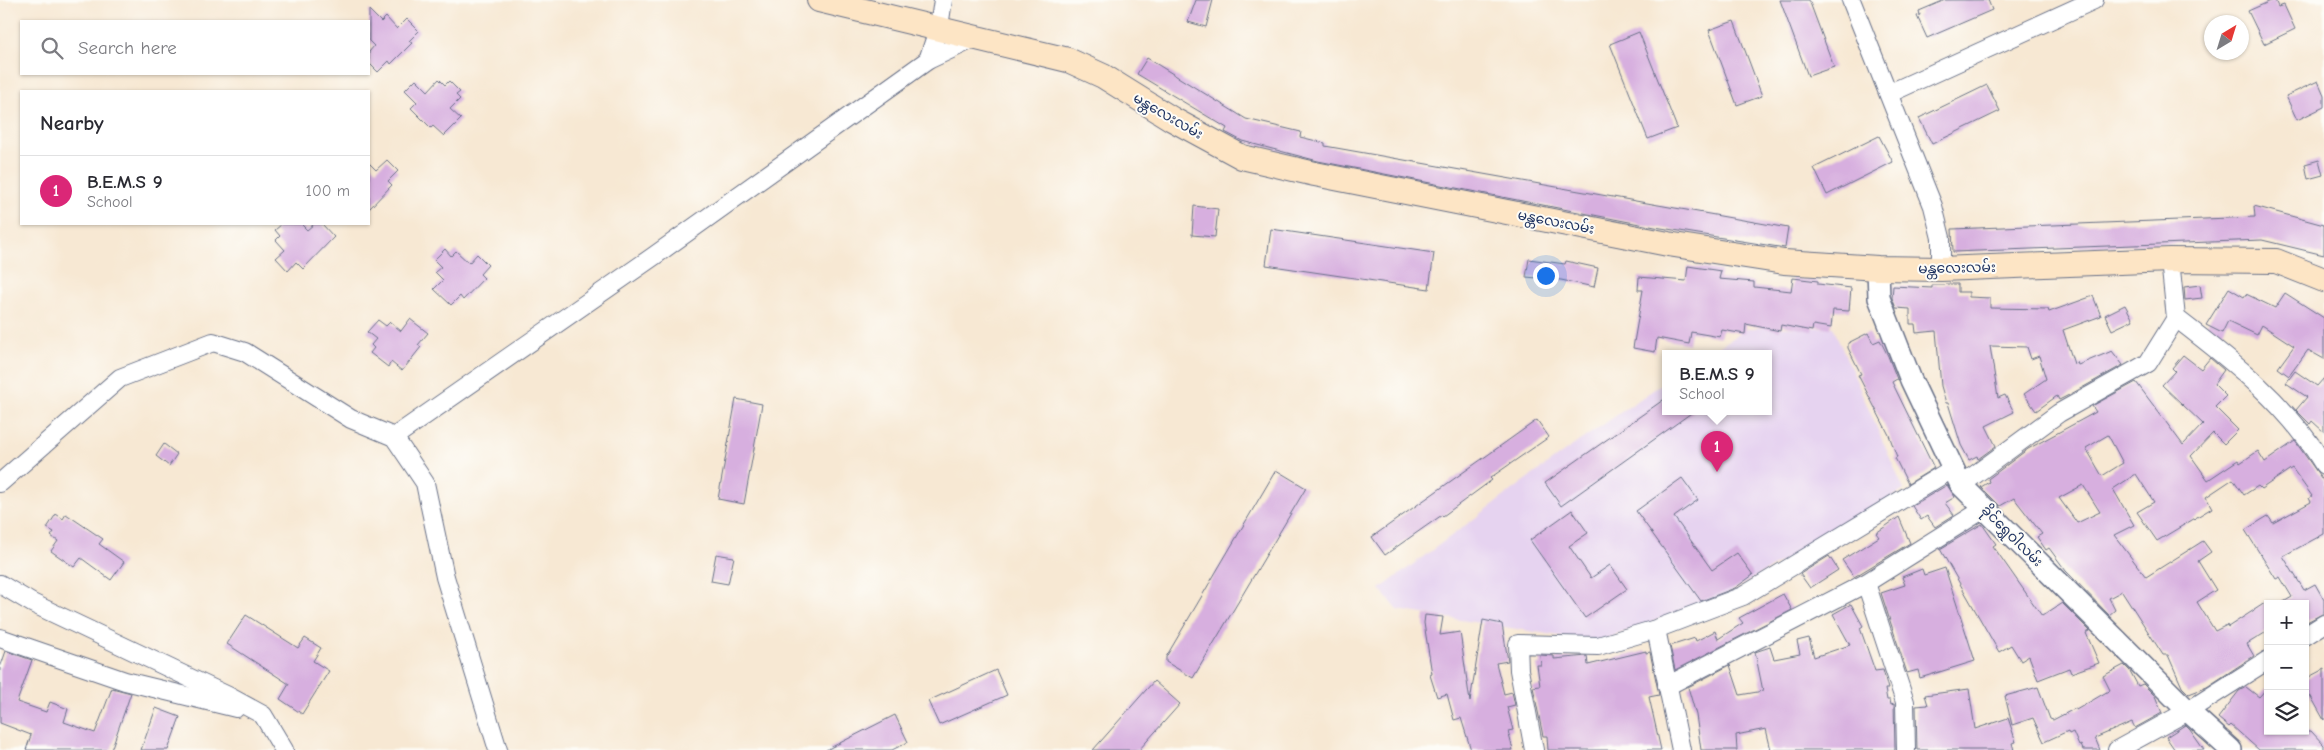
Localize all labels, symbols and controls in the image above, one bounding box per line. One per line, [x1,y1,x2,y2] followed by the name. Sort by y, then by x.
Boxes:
[2204,15,2249,60] north arrow
[20,20,370,75] search box
[38,34,66,62] icon: search
[78,37,177,59] text: Search here
[1129,88,1207,145] street label: မန္တလေးလမ်း
[40,111,104,135] text: Nearby
[87,171,163,193] text: B.E.M.S 9
[53,182,59,200] text: 1
[306,182,350,200] text: 100 m
[87,193,133,211] text: School
[1516,204,1596,241] street label: မန္တလေးလမ်း
[1918,257,1996,280] street label: မန္တလေးလမ်း
[1533,263,1559,289] your location
[1662,350,1772,415] popup
[1679,363,1755,385] text: B.E.M.S 9
[1679,385,1725,403] text: School
[1701,431,1733,472] pin: 1
[1976,500,2048,572] street label: ခိုင်ရွှေဝါလမ်း
[2264,600,2309,735] map controls
[2264,600,2309,645] button: +
[2264,645,2309,690] button: −
[2264,690,2309,735] button: layers

